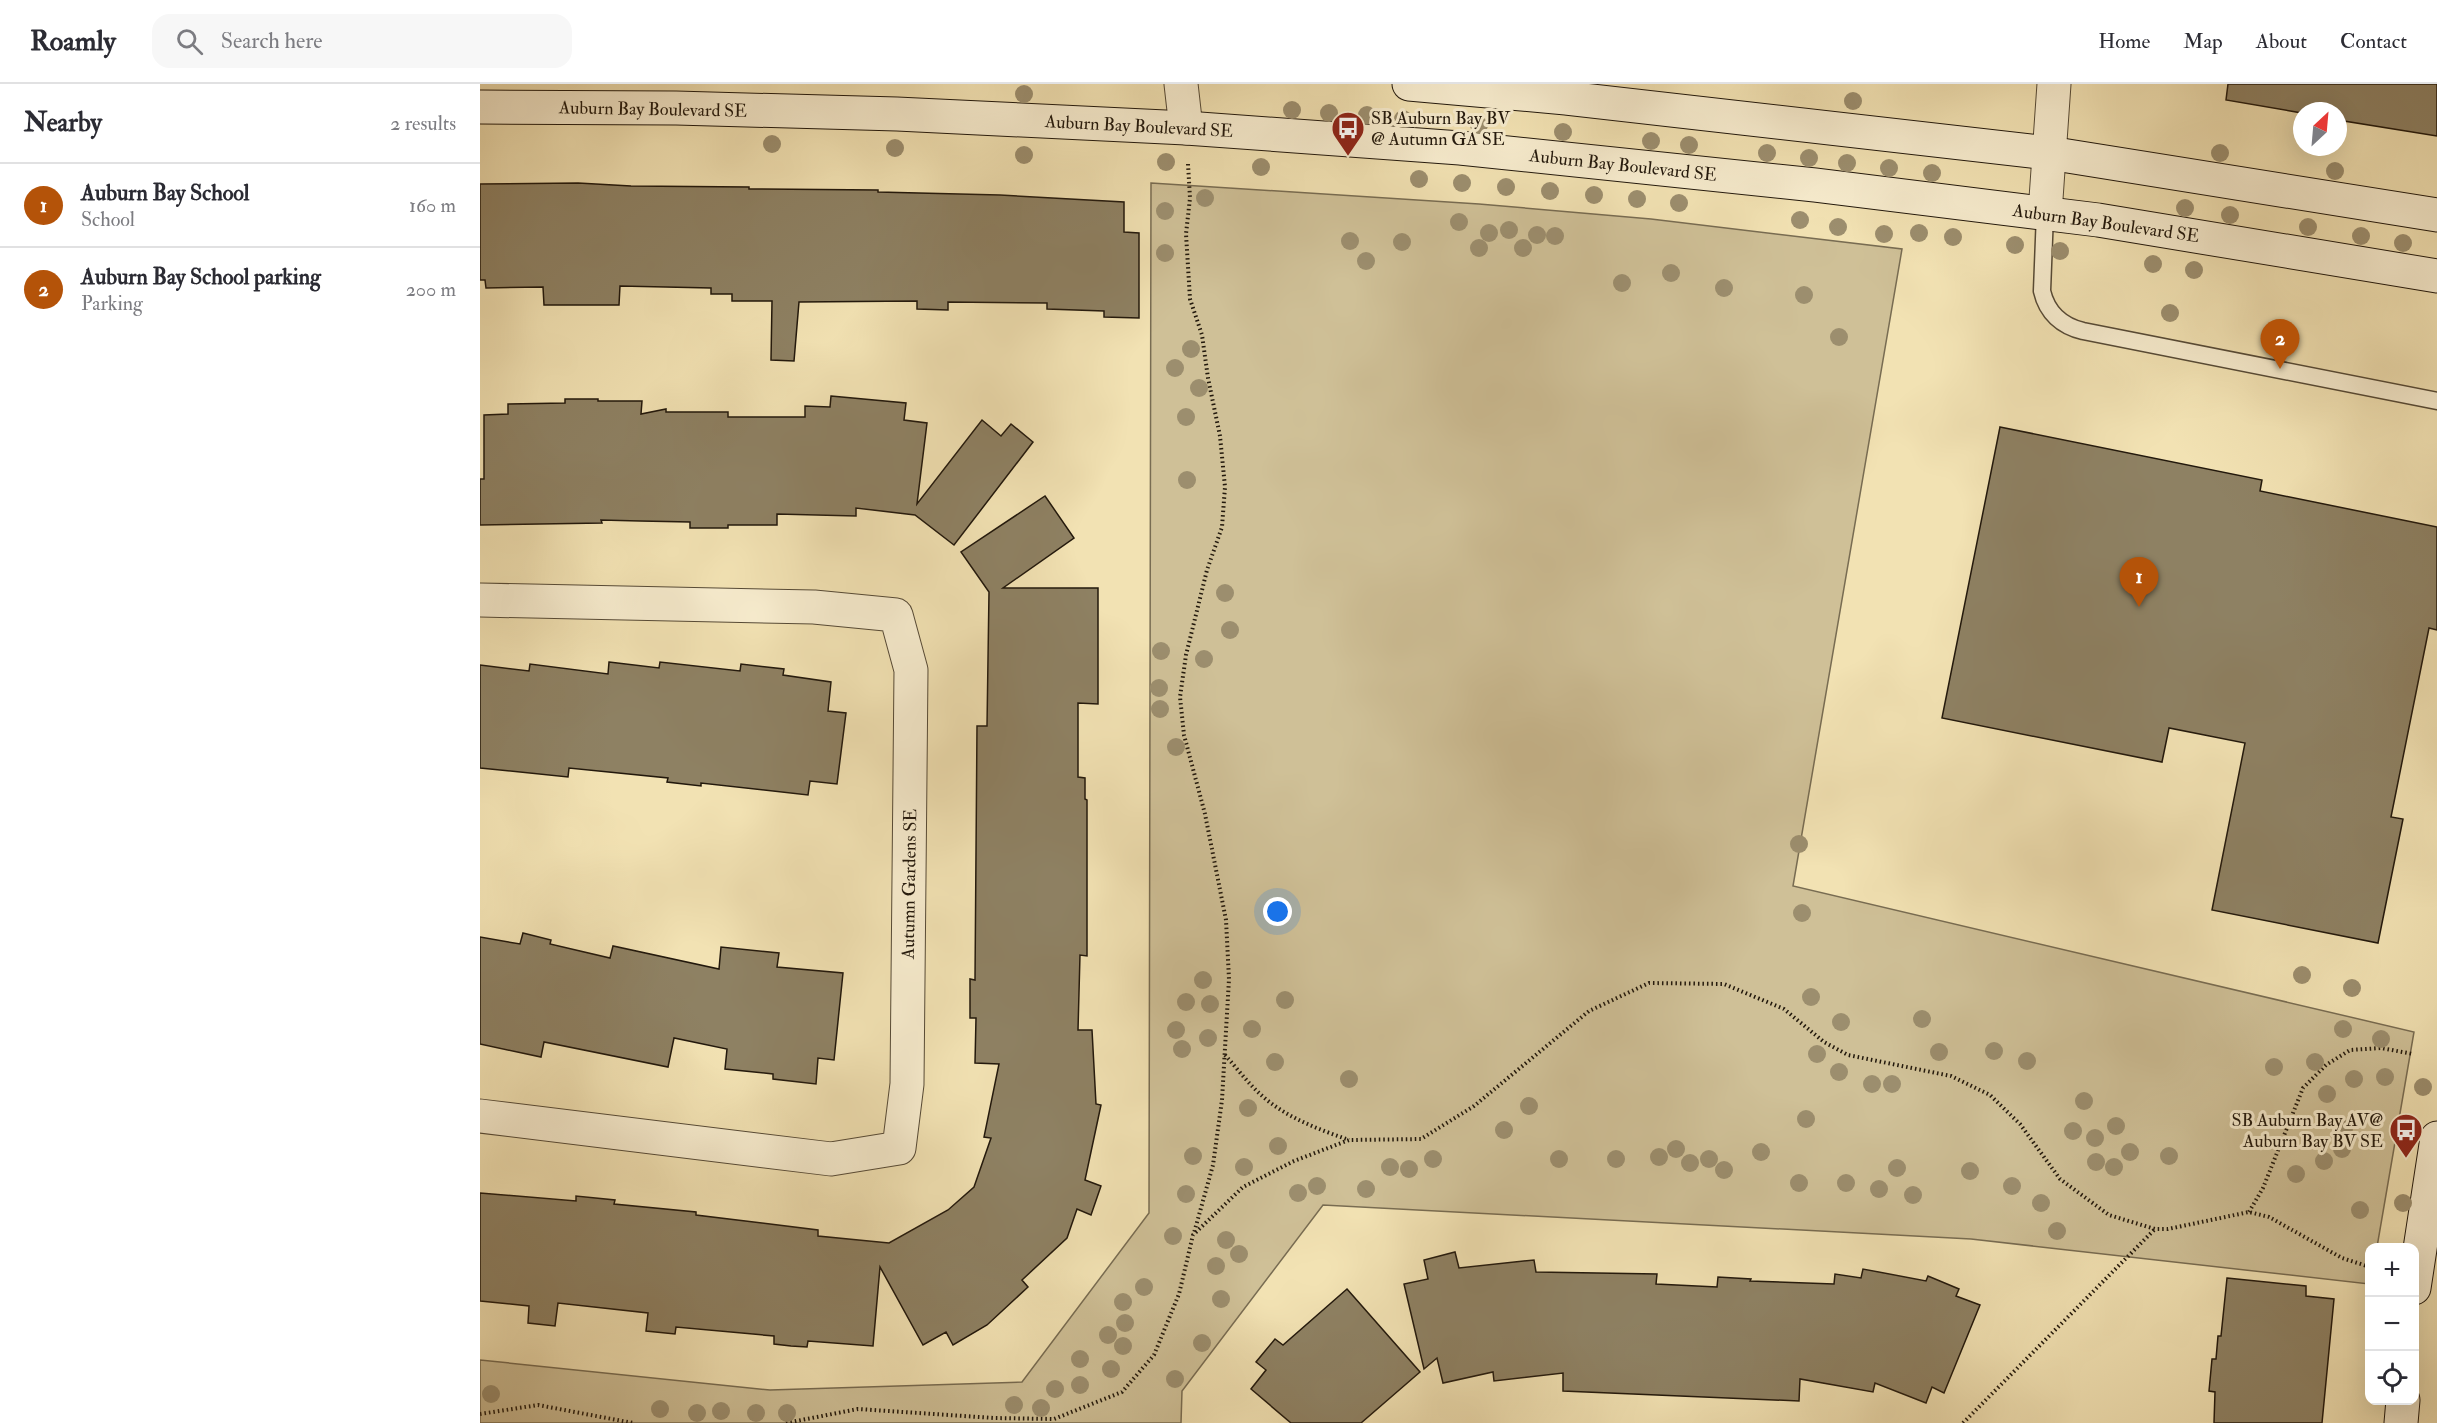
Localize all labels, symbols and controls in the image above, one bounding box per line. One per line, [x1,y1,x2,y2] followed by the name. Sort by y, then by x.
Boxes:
[152,14,572,68] search box
[30,24,116,59] text: Roamly
[173,25,206,58] icon: search
[221,27,323,55] text: Search here
[2098,28,2150,55] text: Home
[2183,28,2223,55] text: Map
[2256,28,2307,55] text: About
[2340,28,2407,55] text: Contact
[558,96,747,123] street label: Auburn Bay Boulevard SE
[2293,102,2347,156] north arrow
[24,107,102,139] text: Nearby
[1371,107,1511,151] place label: SB Auburn Bay BV @ Autumn GA SE
[1043,110,1234,143] street label: Auburn Bay Boulevard SE
[1330,110,1366,157] bus stop icon: SB Auburn Bay BV @ Autumn GA SE
[390,111,456,136] text: 2 results
[1527,144,1718,187] street label: Auburn Bay Boulevard SE
[81,179,249,207] text: Auburn Bay School
[40,193,47,218] text: 1
[409,193,456,218] text: 160 m
[2010,199,2201,248] street label: Auburn Bay Boulevard SE
[81,207,135,232] text: School
[81,263,321,291] text: Auburn Bay School parking
[38,277,49,302] text: 2
[406,277,456,302] text: 200 m
[81,291,143,316] text: Parking
[2260,320,2300,369] pin: 2
[2120,558,2158,607] pin: 1
[897,809,922,960] street label: Autumn Gardens SE
[1263,897,1292,926] your location
[2231,1109,2383,1153] place label: SB Auburn Bay AV@ Auburn Bay BV SE
[2388,1112,2424,1159] bus stop icon: SB Auburn Bay AV@ Auburn Bay BV SE
[2365,1243,2419,1405] map controls
[2365,1243,2419,1297] button: +
[2365,1297,2419,1351] button: −
[2365,1351,2419,1405] button: locate

